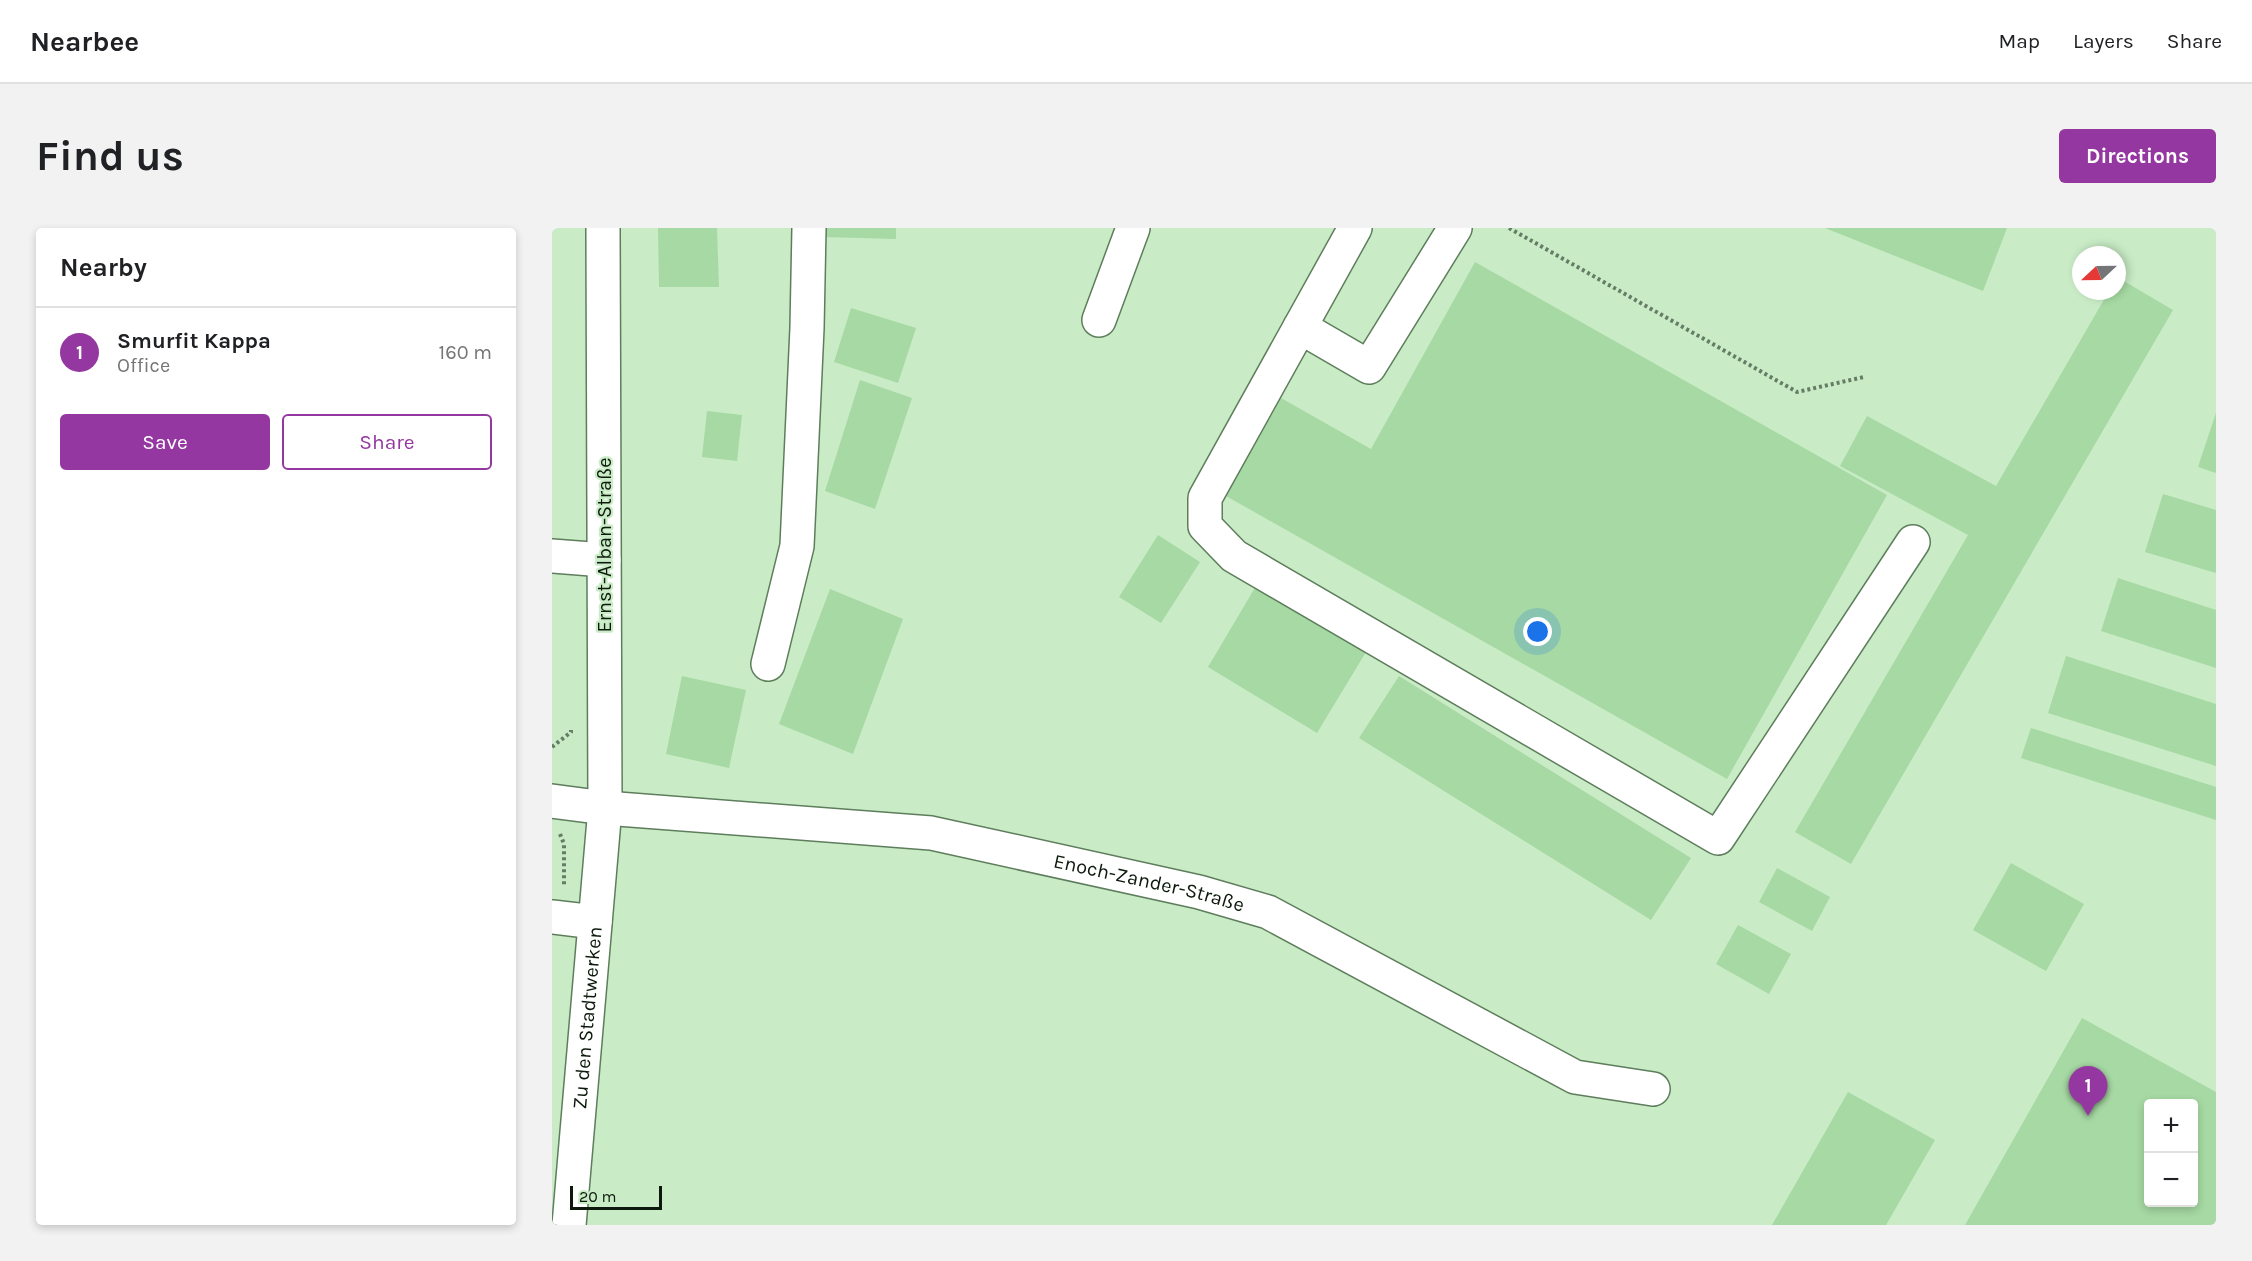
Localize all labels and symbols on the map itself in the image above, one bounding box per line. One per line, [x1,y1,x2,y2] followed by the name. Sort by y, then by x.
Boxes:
[2072,246,2126,300] north arrow
[593,458,616,632] street label: Ernst-Alban-Straße
[1523,617,1552,646] your location
[1051,849,1247,917] street label: Enoch-Zander-Straße
[568,925,607,1110] street label: Zu den Stadtwerken
[2068,1066,2108,1116] pin: 1
[570,1183,662,1210] scale bar

